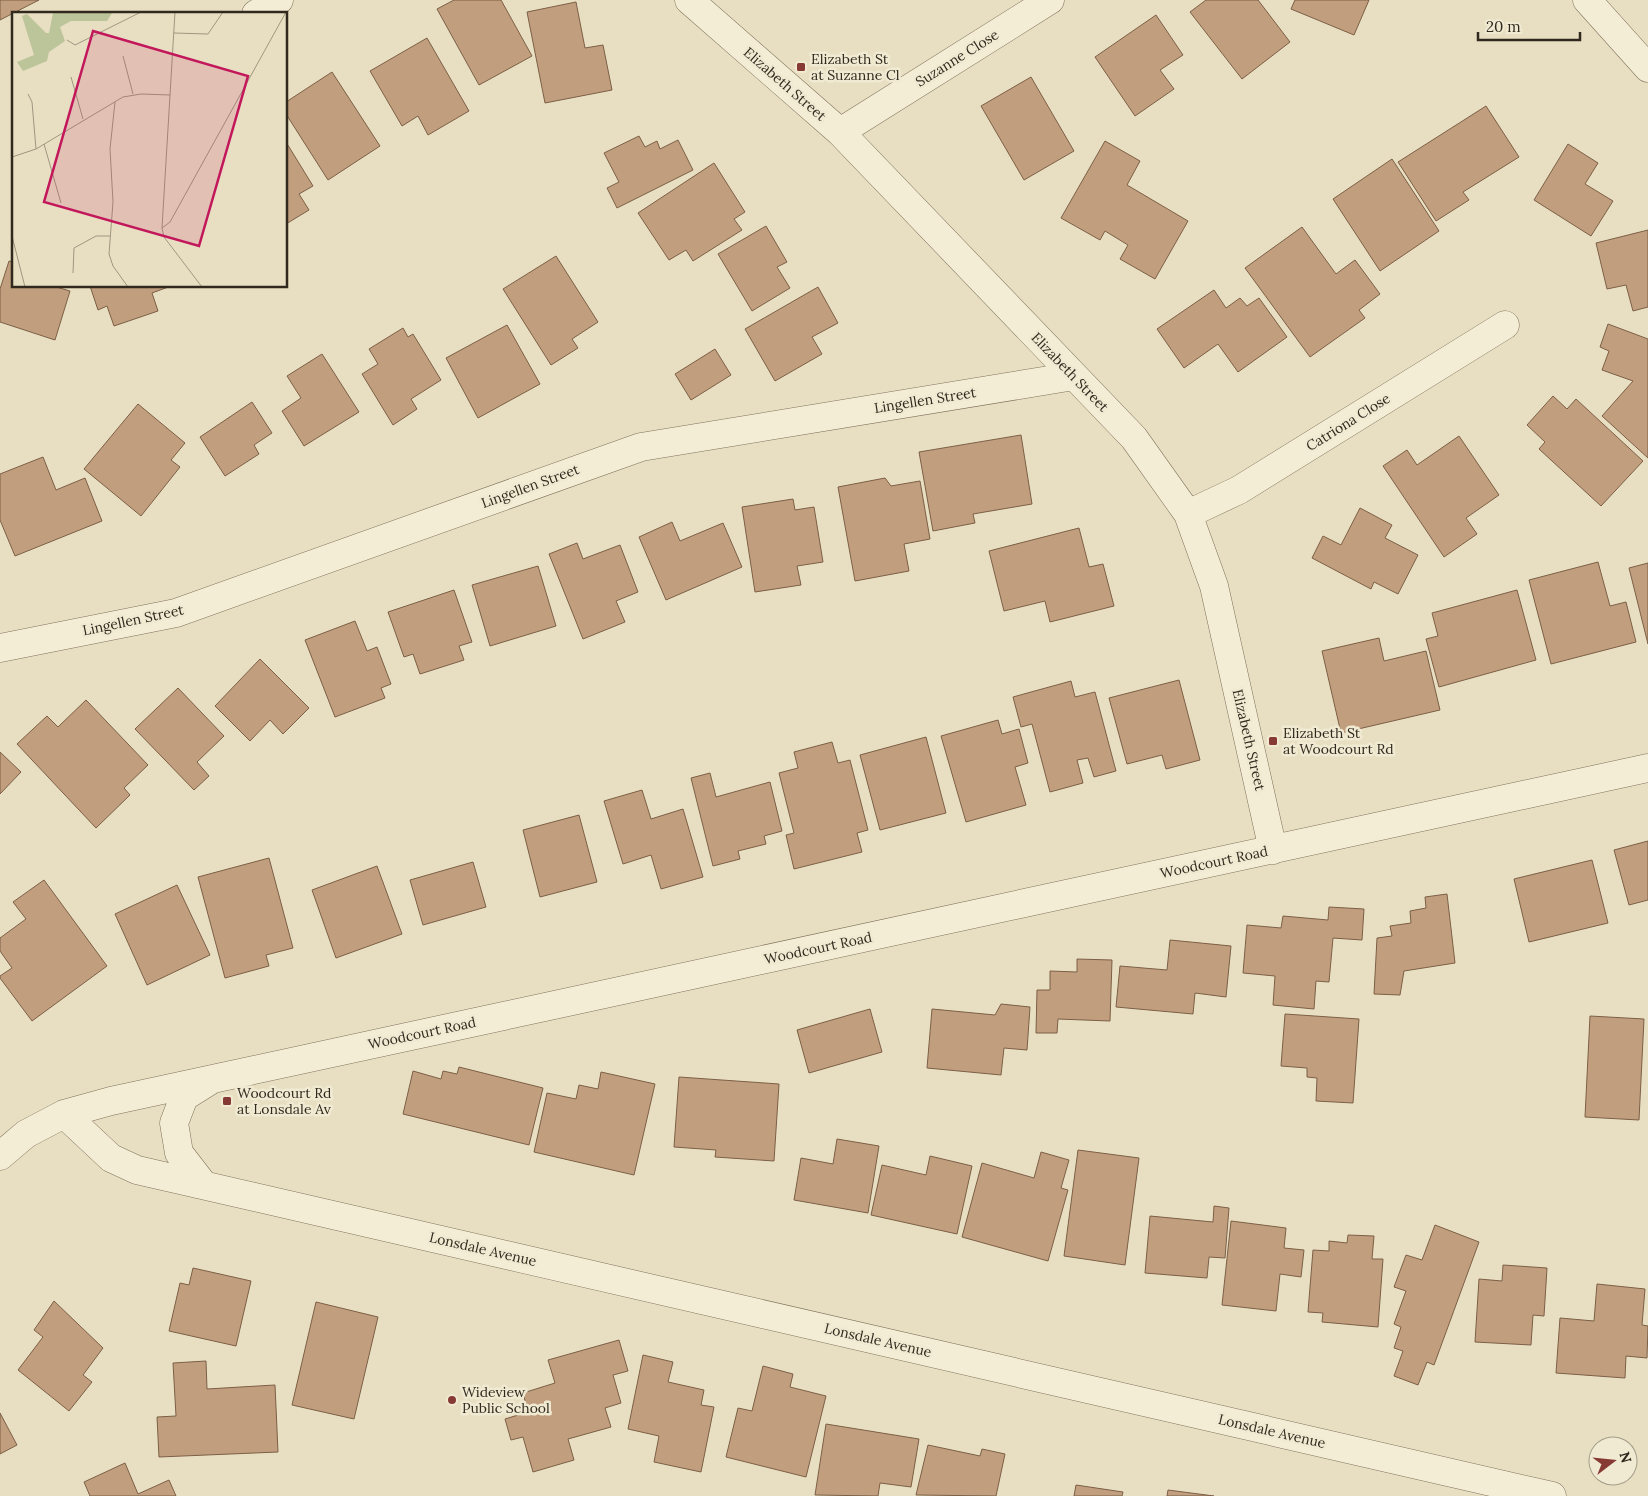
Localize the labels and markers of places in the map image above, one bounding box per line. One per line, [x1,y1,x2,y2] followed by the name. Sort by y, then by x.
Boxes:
[811,50,900,84] place label: Elizabeth St at Suzanne Cl
[795,61,807,73] marker: Elizabeth St at Suzanne Cl
[1283,724,1394,758] place label: Elizabeth St at Woodcourt Rd
[1267,735,1279,747] marker: Elizabeth St at Woodcourt Rd
[237,1084,332,1118] place label: Woodcourt Rd at Lonsdale Av
[221,1095,233,1107] marker: Woodcourt Rd at Lonsdale Av
[462,1383,550,1417] place label: Wideview Public School
[446,1394,458,1406] marker: Wideview Public School

